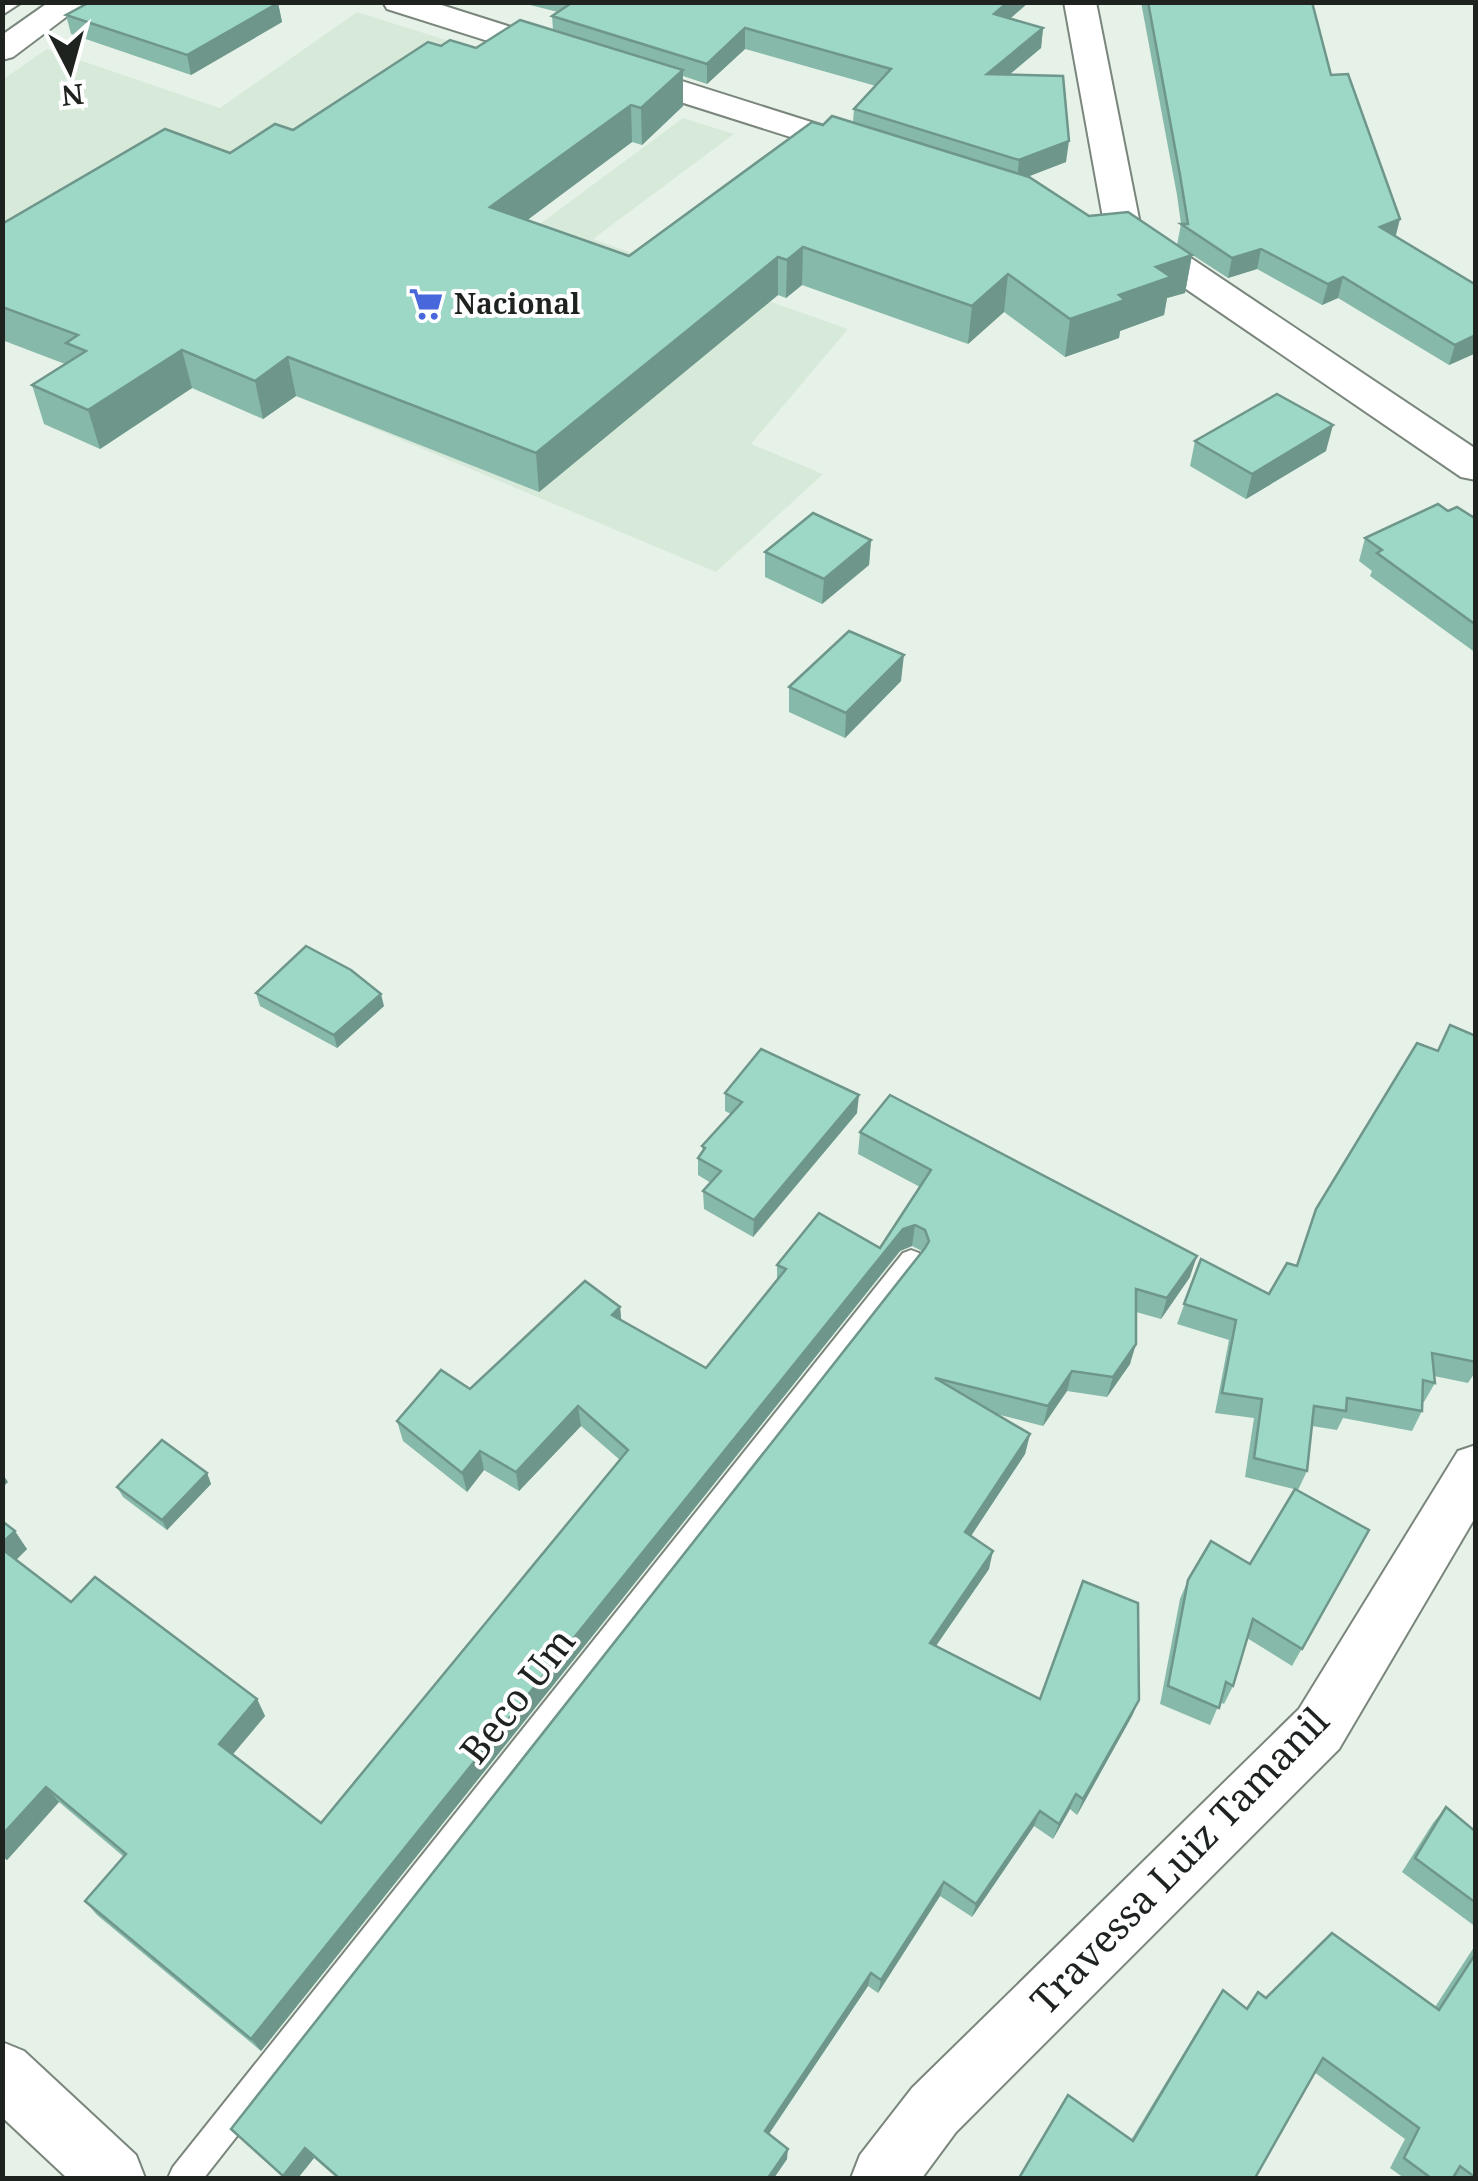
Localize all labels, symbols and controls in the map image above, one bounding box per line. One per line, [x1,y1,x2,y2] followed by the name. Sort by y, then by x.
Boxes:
[20,20,120,120] north arrow
[60,76,86,116] text: N
[454,284,580,322] place label: Nacional
[407,285,445,323] supermarket icon: Nacional
[447,1616,586,1773] street label: Beco Um
[1018,1695,1339,2025] street label: Travessa Luiz Tamanil

